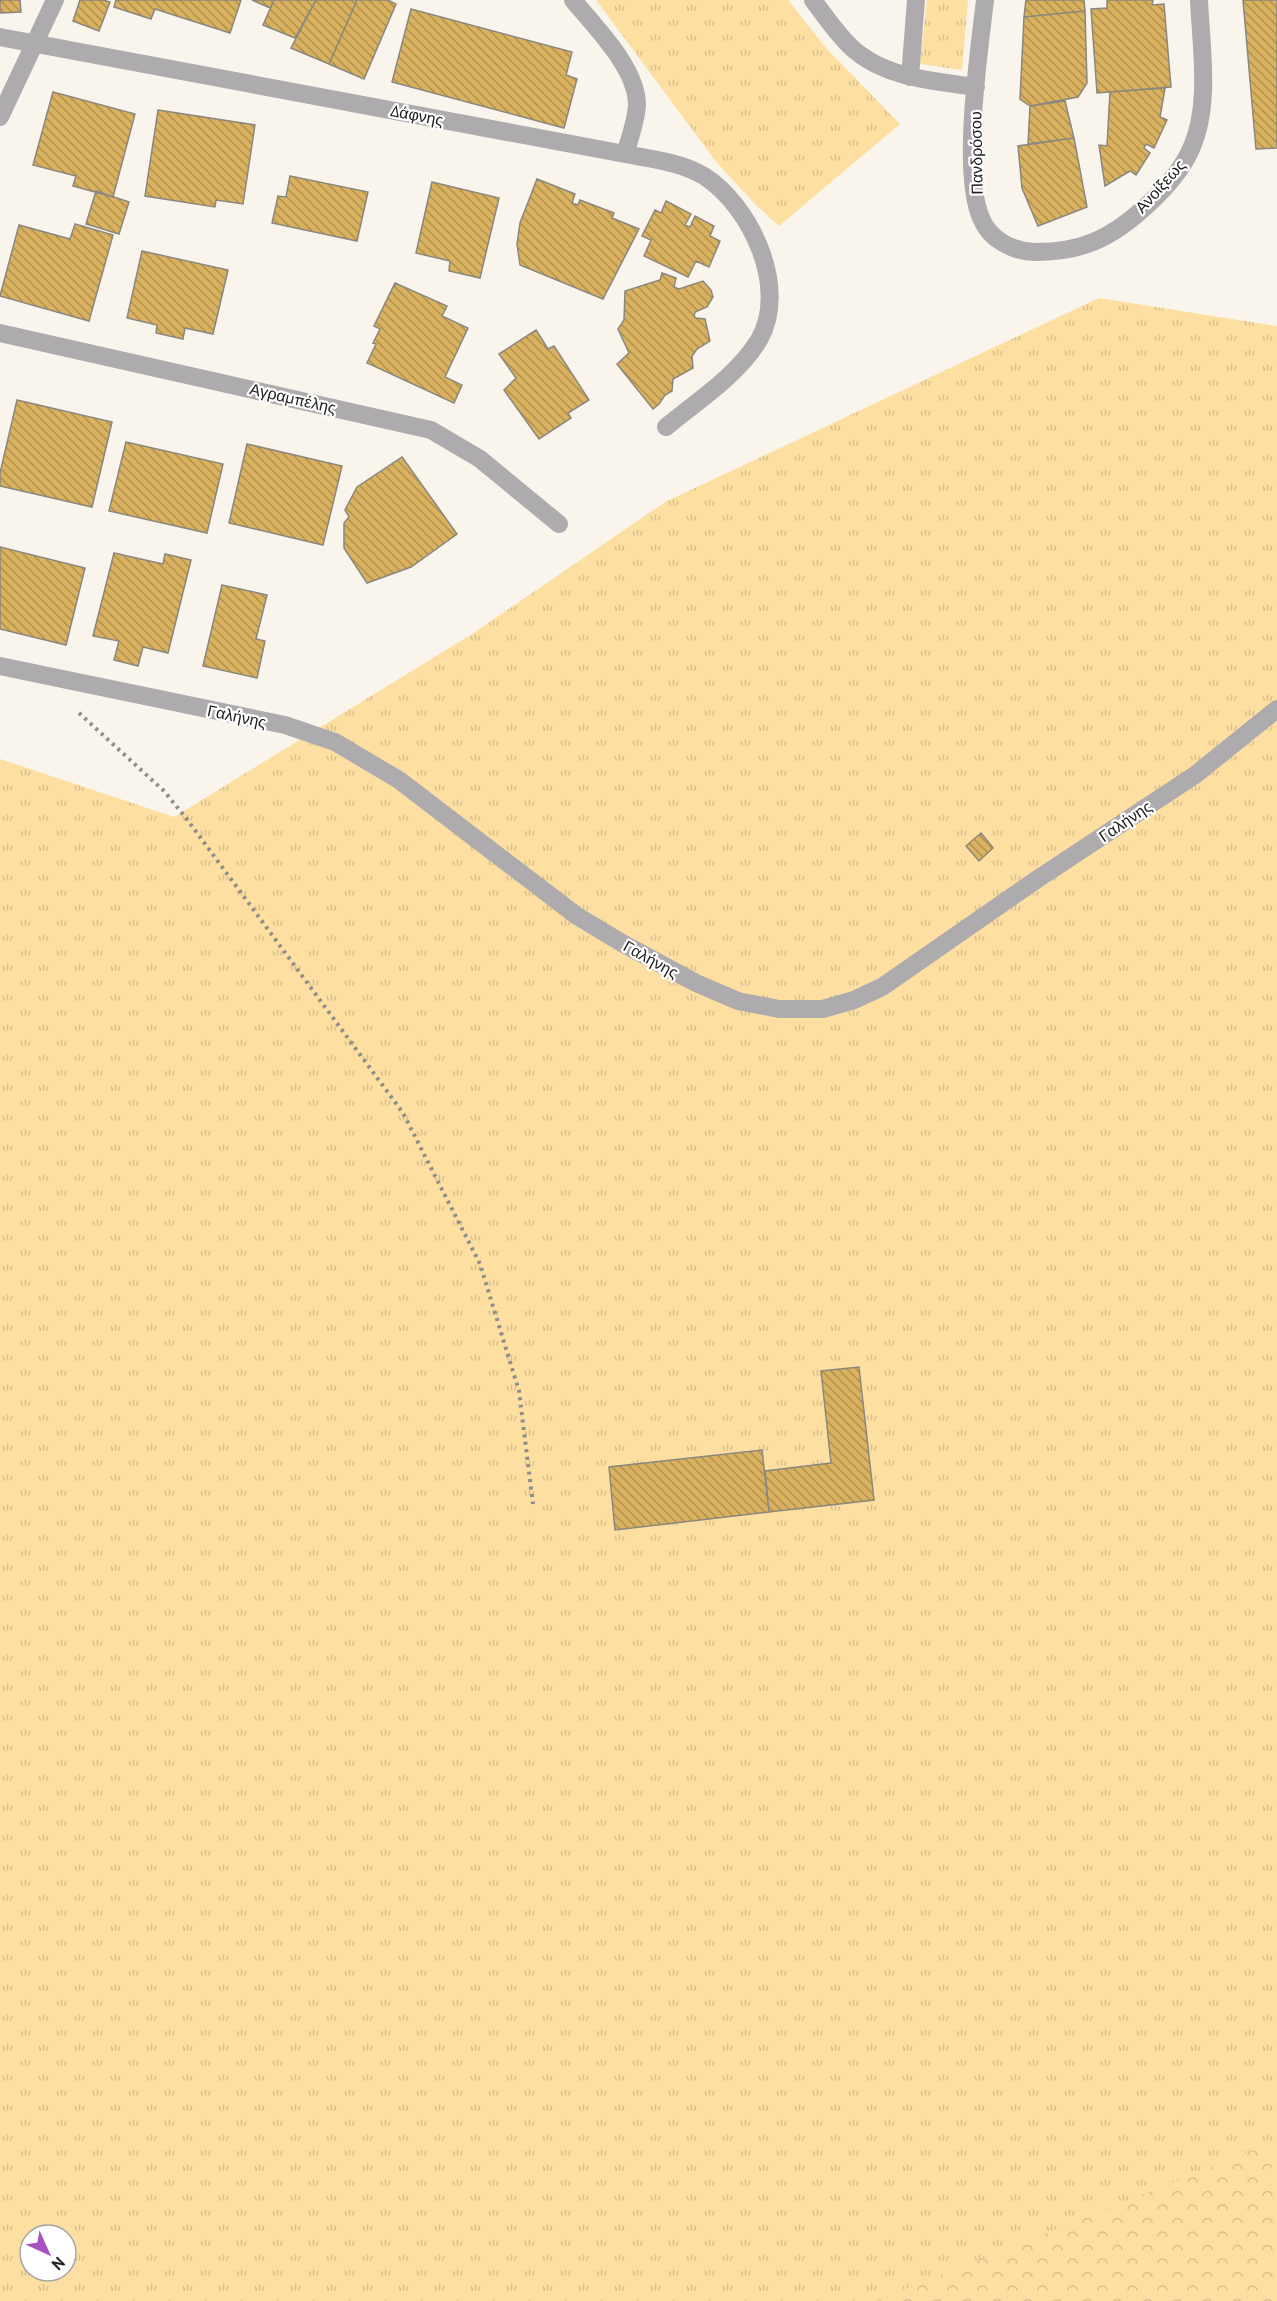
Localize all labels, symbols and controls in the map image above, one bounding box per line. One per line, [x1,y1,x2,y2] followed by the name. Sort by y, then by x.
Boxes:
[389,100,445,130] street label: Δάφνης
[965,111,987,195] street label: Πανδρόσου
[1131,155,1189,217] street label: Ανοίξεως
[248,378,338,418] street label: Αγραμπέλης
[206,700,268,732] street label: Γαλήνης
[1095,796,1156,846] street label: Γαλήνης
[620,936,682,982] street label: Γαλήνης
[18,2223,78,2283] north arrow
[48,2253,69,2274] text: N

